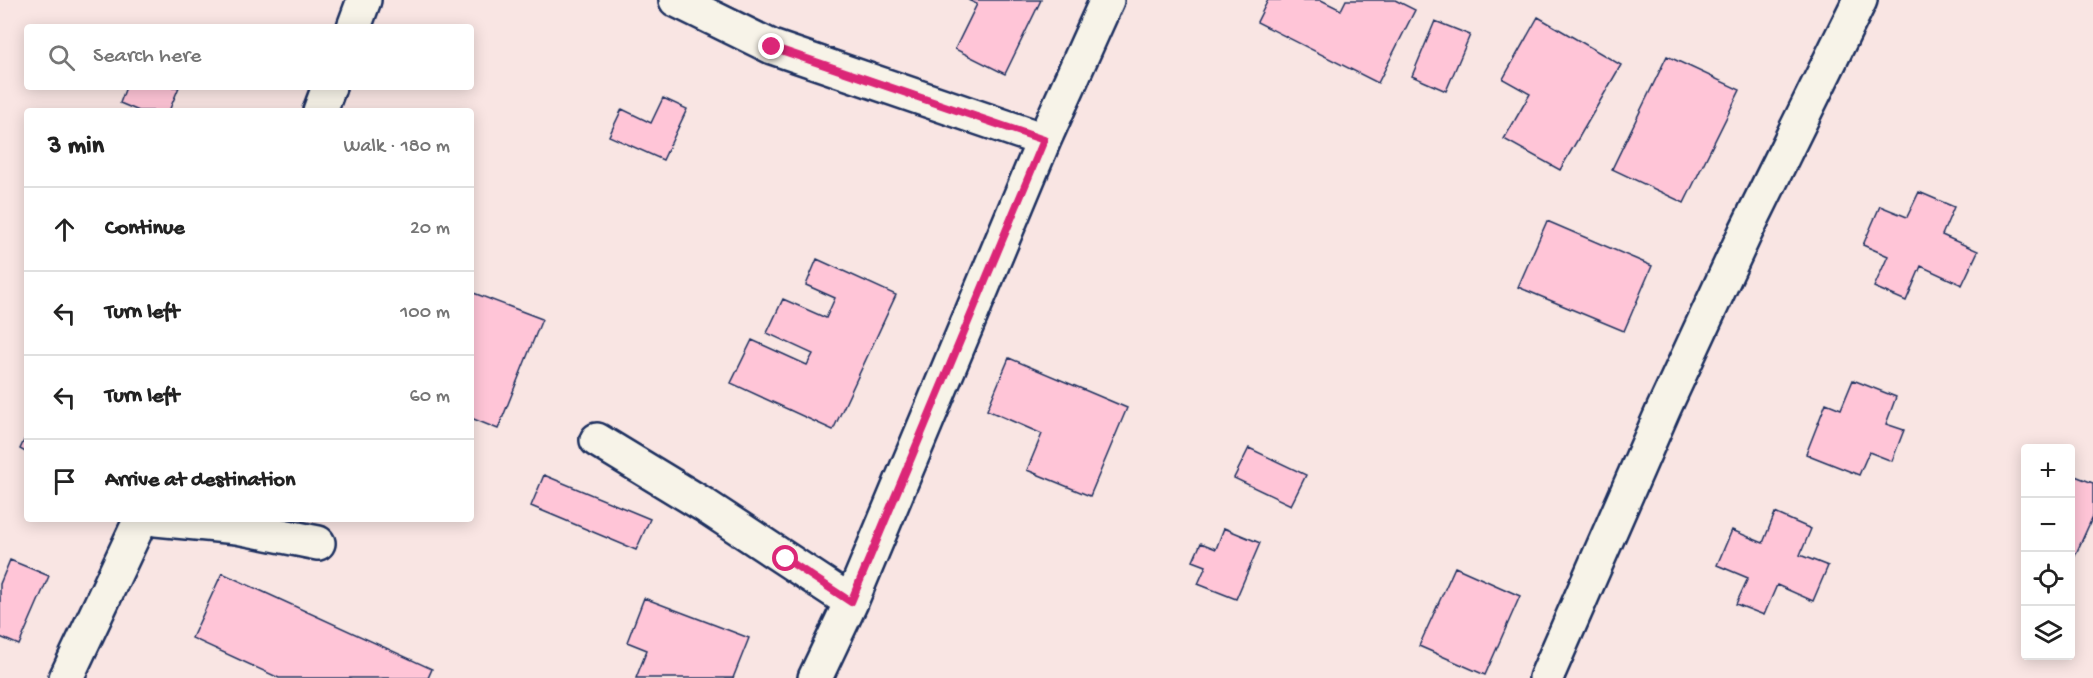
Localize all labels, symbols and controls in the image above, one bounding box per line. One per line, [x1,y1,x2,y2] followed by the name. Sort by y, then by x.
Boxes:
[24,24,474,90] search box
[758,33,784,59] route end
[45,41,78,74] icon: search
[93,44,201,70] text: Search here
[48,132,104,163] text: 3 min
[343,136,450,159] text: Walk · 180 m
[48,213,81,246] icon: ahead
[105,216,185,242] text: Continue
[410,218,450,241] text: 20 m
[48,297,81,330] icon: left
[105,300,179,326] text: Turn left
[400,302,450,325] text: 100 m
[48,381,81,414] icon: left
[105,384,179,410] text: Turn left
[410,386,450,409] text: 60 m
[2021,444,2075,660] map controls
[2021,444,2075,498] button: +
[48,465,81,498] icon: arrive
[105,468,295,494] text: Arrive at destination
[2021,498,2075,552] button: −
[772,545,798,571] route start
[2021,552,2075,606] button: locate
[2021,606,2075,660] button: layers

